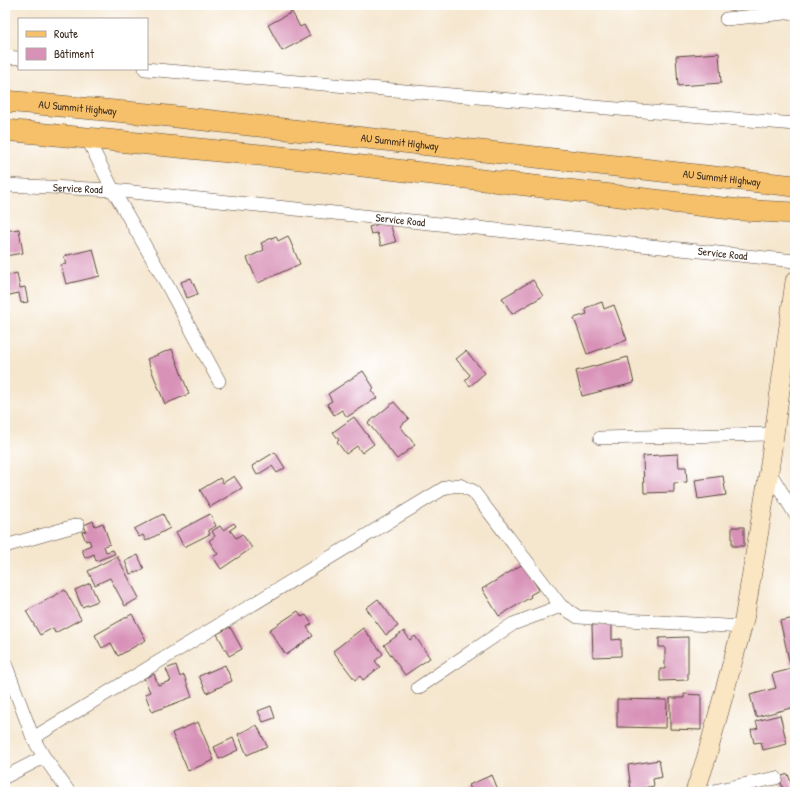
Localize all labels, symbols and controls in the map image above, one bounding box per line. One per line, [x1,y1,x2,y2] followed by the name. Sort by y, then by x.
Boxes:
[18,18,148,70] legend
[54,25,78,42] text: Route
[54,45,95,62] text: Bâtiment
[38,97,118,118] street label: AU Summit Highway
[360,131,440,153] street label: AU Summit Highway
[682,167,762,189] street label: AU Summit Highway
[53,180,104,197] street label: Service Road
[375,210,427,230] street label: Service Road
[697,244,749,263] street label: Service Road

